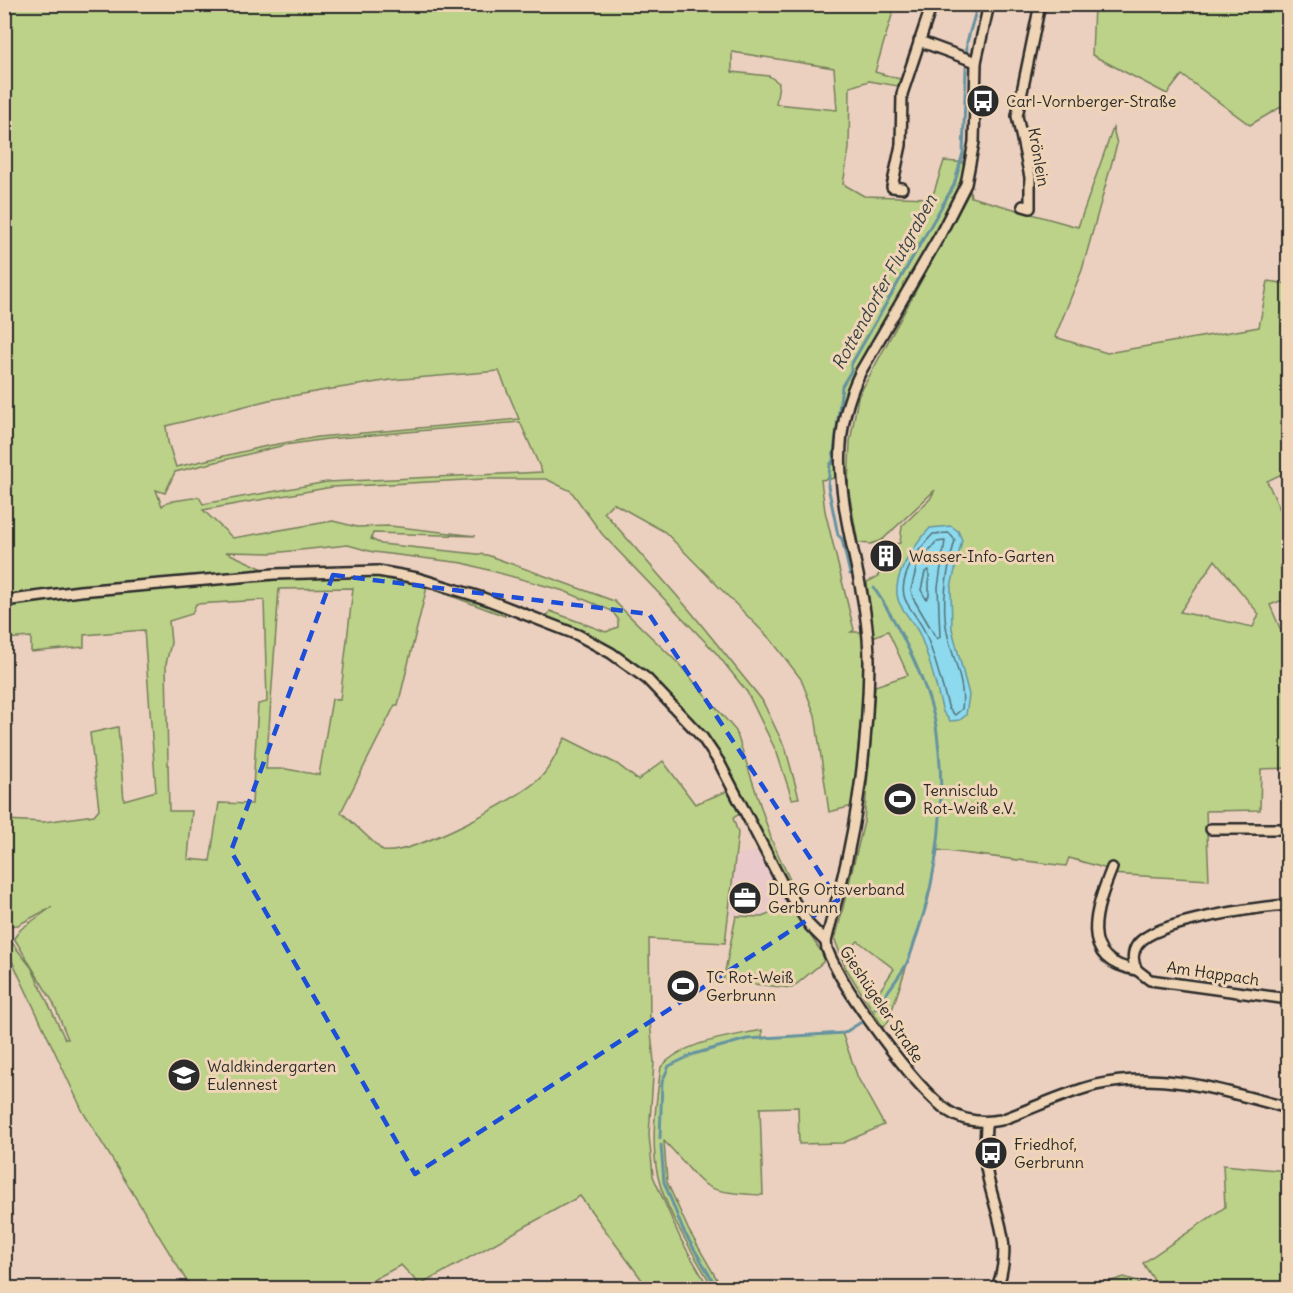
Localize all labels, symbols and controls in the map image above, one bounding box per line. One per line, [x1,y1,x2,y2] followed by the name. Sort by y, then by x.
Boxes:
[965,83,1001,119] bus stop icon: Carl-Vornberger-Straße
[1006,91,1176,111] place label: Carl-Vornberger-Straße
[1024,126,1054,188] street label: Krönlein
[826,190,942,374] water label: Rottendorfer Flutgraben
[868,538,904,574] building icon: Wasser-Info-Garten
[909,546,1054,566] place label: Wasser-Info-Garten
[923,780,1016,818] place label: Tennisclub Rot-Weiß e.V.
[882,781,918,817] sports icon: Tennisclub Rot-Weiß e.V.
[768,879,905,917] place label: DLRG Ortsverband Gerbrunn
[727,880,763,916] office icon: DLRG Ortsverband Gerbrunn
[836,942,928,1066] street label: Gieshügeler Straße
[1165,957,1261,989] street label: Am Happach
[706,967,794,1005] place label: TC Rot-Weiß Gerbrunn
[665,968,701,1004] sports icon: TC Rot-Weiß Gerbrunn
[207,1056,336,1094] place label: Waldkindergarten Eulennest
[166,1057,202,1093] school or university icon: Waldkindergarten Eulennest
[1014,1134,1084,1172] place label: Friedhof, Gerbrunn
[973,1135,1009,1171] bus stop icon: Friedhof, Gerbrunn

